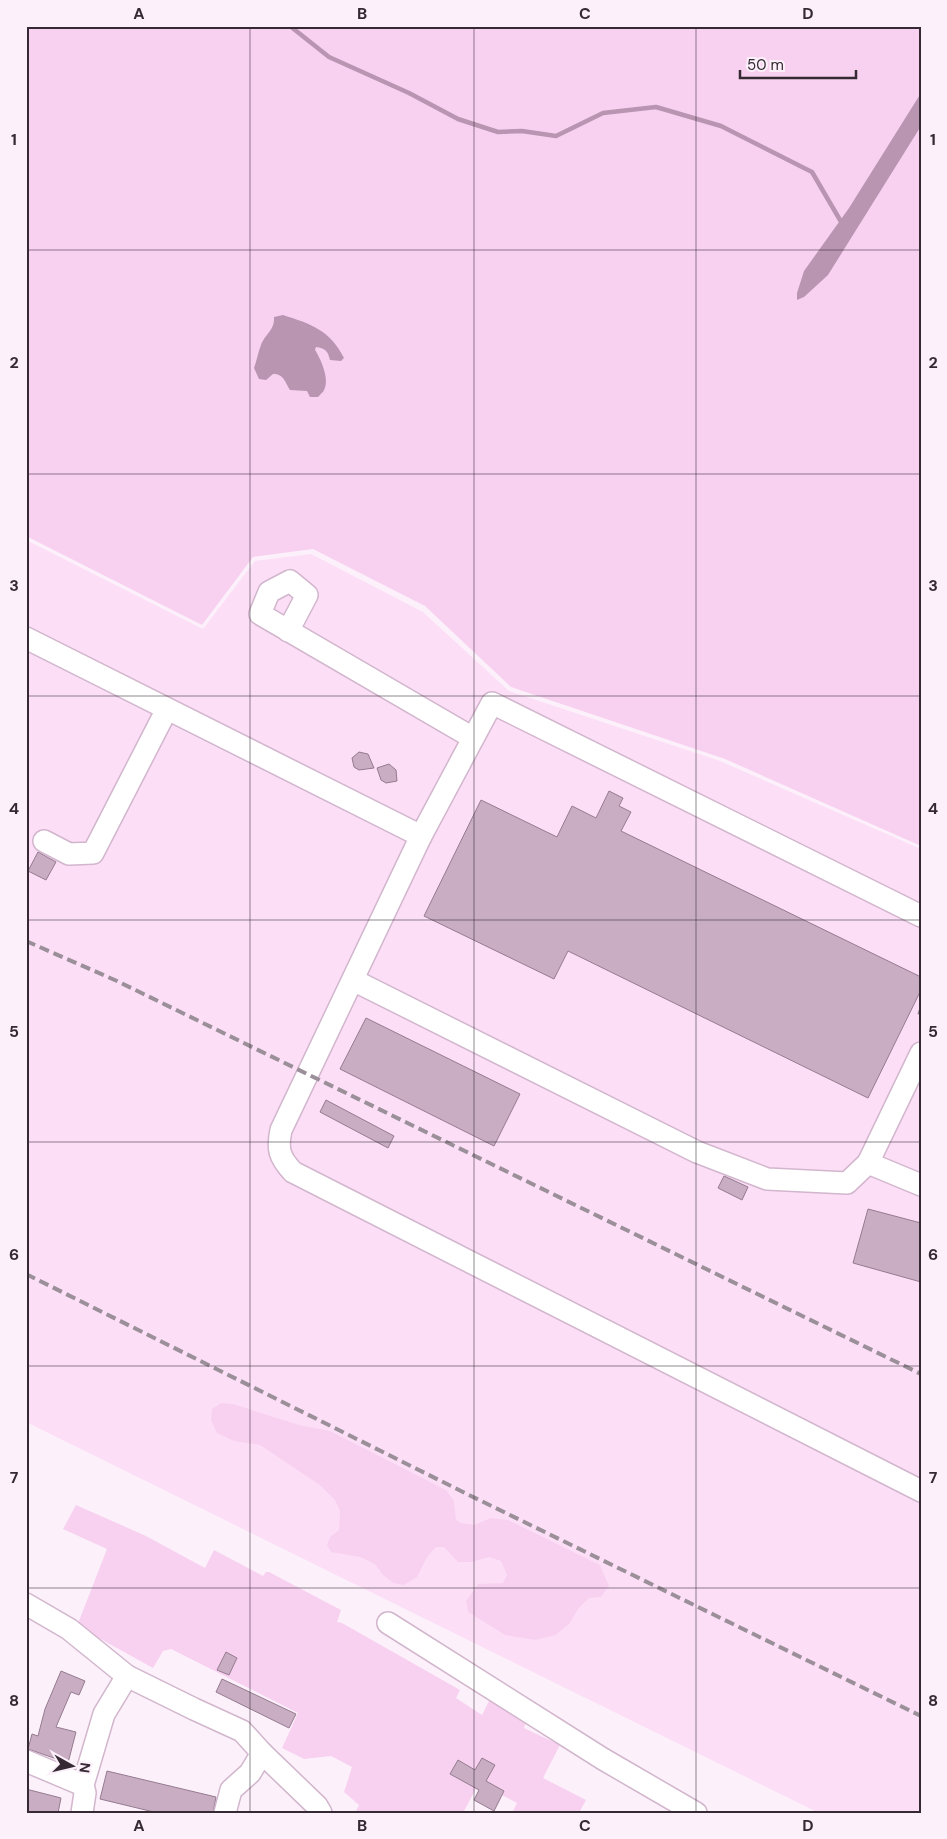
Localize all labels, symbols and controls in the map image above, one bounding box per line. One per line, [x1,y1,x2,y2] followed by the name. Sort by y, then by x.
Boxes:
[133,3,145,24] text: A
[357,3,367,24] text: B
[579,3,591,24] text: C
[802,3,814,24] text: D
[740,48,856,80] scale bar
[747,55,784,75] text: 50 m
[11,129,17,150] text: 1
[930,129,936,150] text: 1
[9,352,19,373] text: 2
[928,352,938,373] text: 2
[9,575,19,596] text: 3
[928,575,938,596] text: 3
[9,798,19,819] text: 4
[928,798,938,819] text: 4
[9,1021,19,1042] text: 5
[928,1021,938,1042] text: 5
[9,1244,19,1265] text: 6
[928,1244,938,1265] text: 6
[10,1467,19,1488] text: 7
[929,1467,938,1488] text: 7
[9,1690,19,1711] text: 8
[928,1690,938,1711] text: 8
[48,1742,98,1792] north arrow
[75,1761,94,1774] text: N
[133,1815,145,1836] text: A
[357,1815,367,1836] text: B
[579,1815,591,1836] text: C
[802,1815,814,1836] text: D

